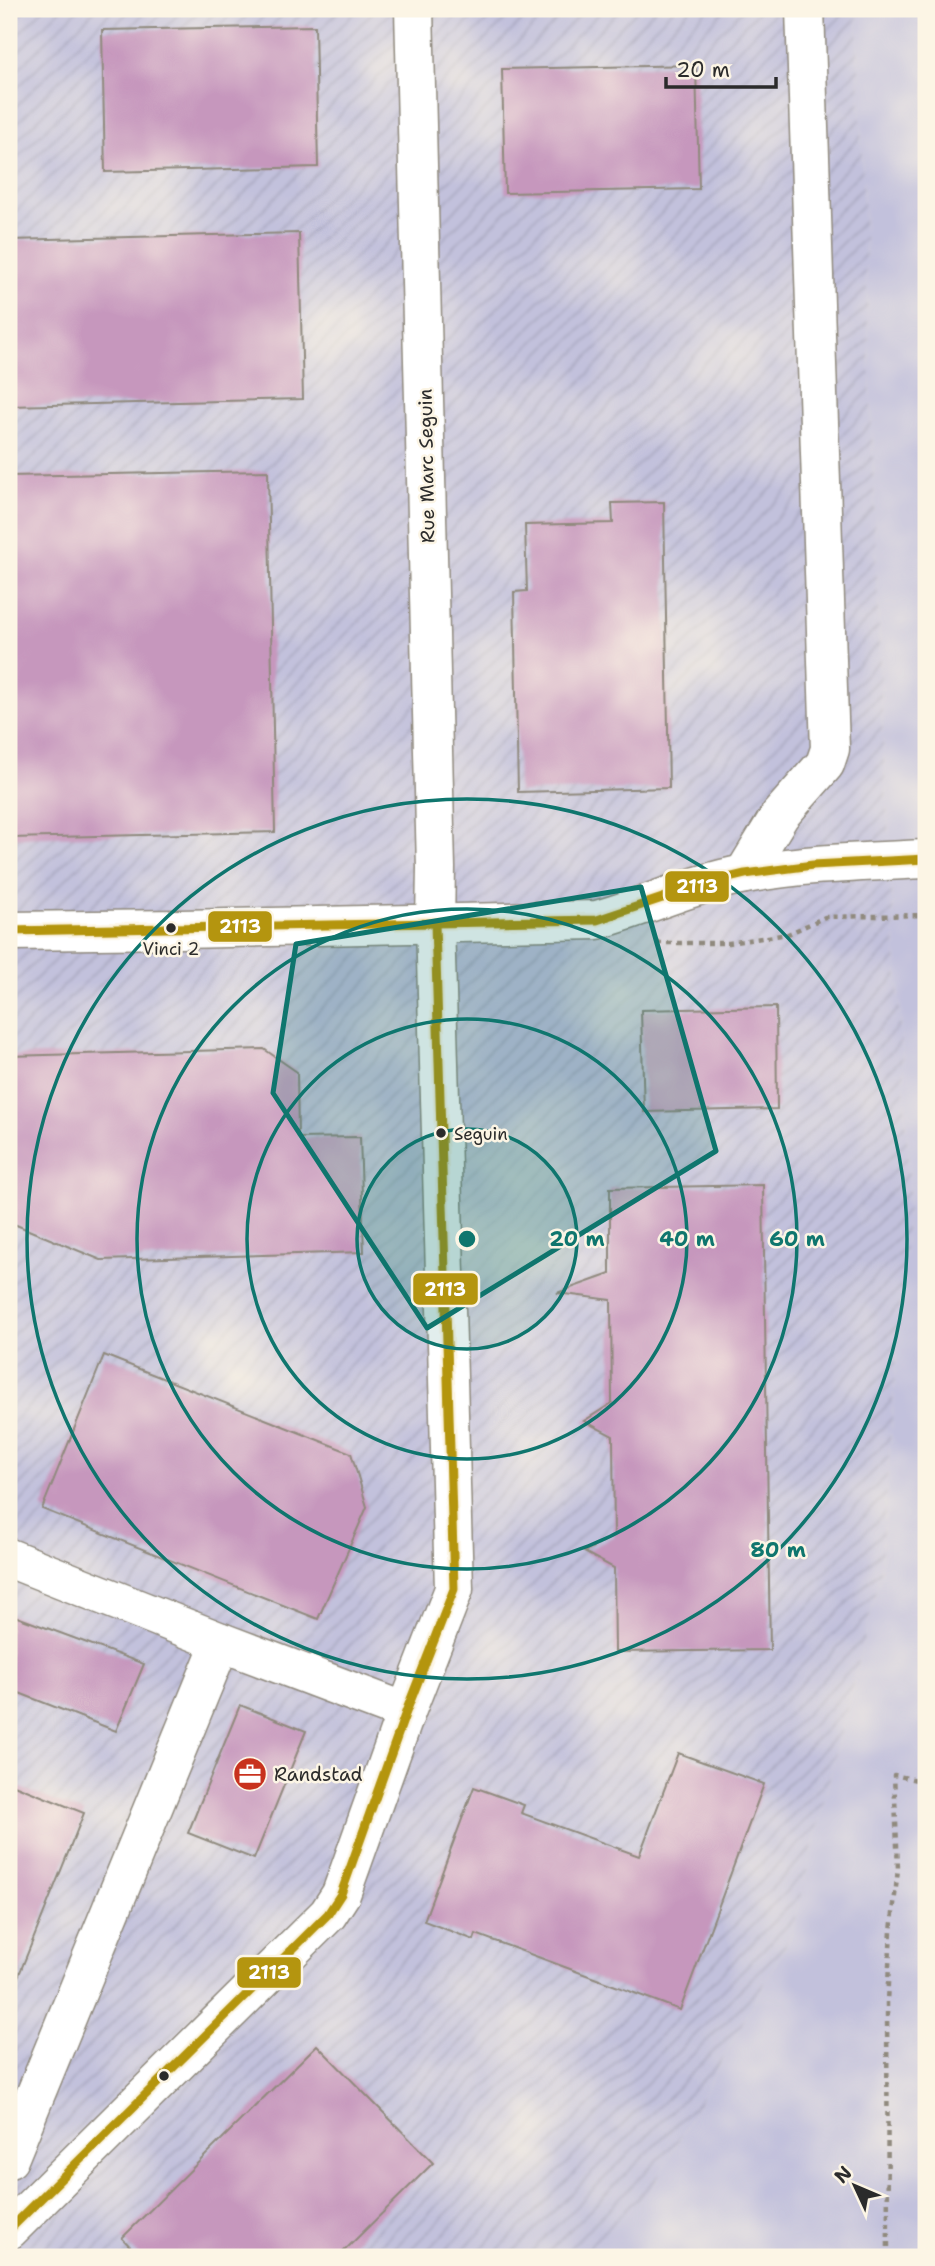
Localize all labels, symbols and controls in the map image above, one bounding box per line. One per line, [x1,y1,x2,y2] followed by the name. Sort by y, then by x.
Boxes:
[666,46,776,90] scale bar
[676,56,730,84] text: 20 m
[413,389,440,543] street label: Rue Marc Seguin
[664,870,730,903] line badge: 2113
[676,874,718,899] text: 2113
[207,910,273,943] line badge: 2113
[219,914,261,939] text: 2113
[164,921,178,935] marker: Vinci 2
[142,938,200,960] place label: Vinci 2
[454,1123,508,1145] place label: Seguin
[434,1126,448,1140] marker: Seguin
[549,1225,605,1253] text: 20 m
[659,1225,715,1253] text: 40 m
[769,1225,825,1253] text: 60 m
[455,1227,479,1251] centre of rings
[412,1272,479,1306] line badge: 2113
[424,1277,466,1302] text: 2113
[750,1536,806,1564] text: 80 m
[231,1755,269,1793] office icon: Randstad
[274,1762,363,1787] place label: Randstad
[236,1956,302,1989] line badge: 2113
[248,1960,290,1985] text: 2113
[157,2069,171,2083] unlabelled marker
[820,2150,890,2220] north arrow
[829,2160,857,2189] text: N

